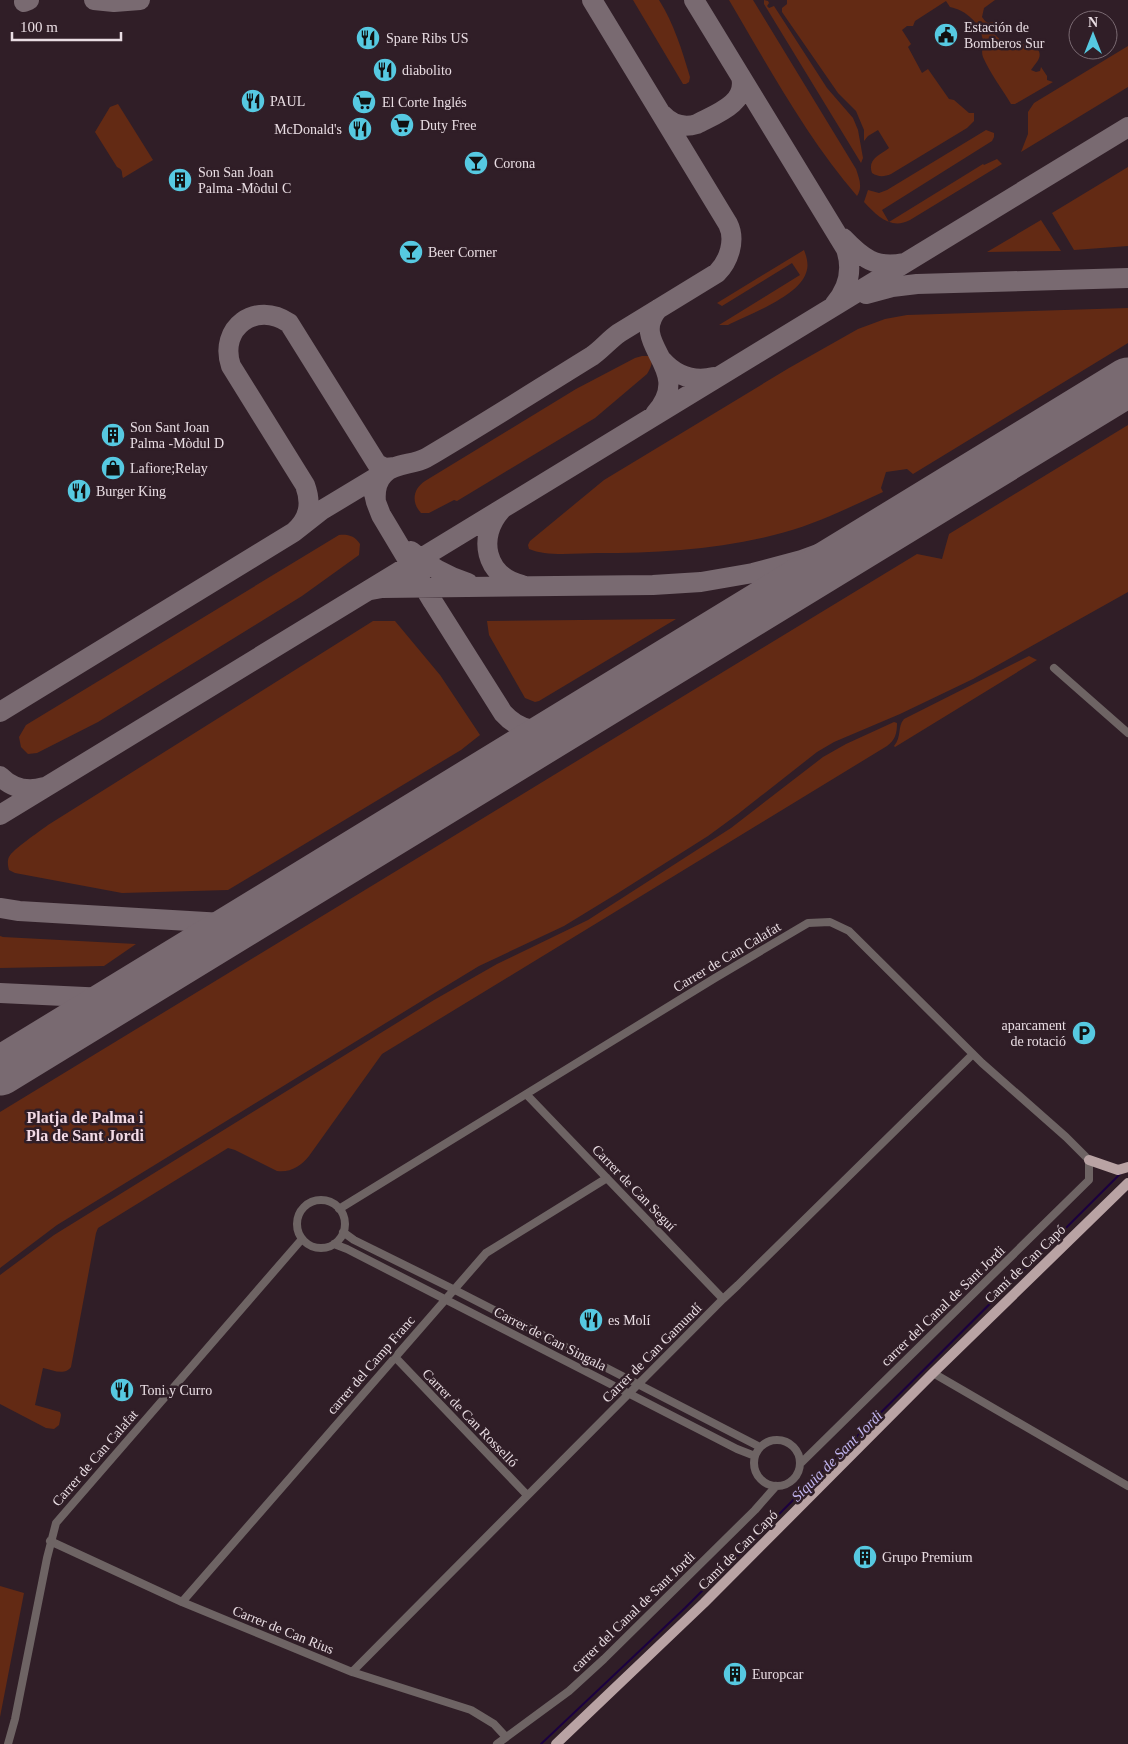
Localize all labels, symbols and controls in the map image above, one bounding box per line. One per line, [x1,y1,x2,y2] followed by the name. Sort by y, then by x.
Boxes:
[12,10,121,42] scale bar
[1068,10,1118,60] north arrow
[1088,15,1098,30] text: N
[20,19,58,35] text: 100 m
[964,20,1045,51] place label: Estación de Bomberos Sur
[933,22,959,48] public building icon: Estación de Bomberos Sur
[355,25,381,51] restaurant icon: Spare Ribs US
[386,31,468,46] place label: Spare Ribs US
[372,57,398,83] restaurant icon: diabolito
[402,63,452,78] place label: diabolito
[240,88,266,114] restaurant icon: PAUL
[351,89,377,115] supermarket icon: El Corte Inglés
[270,94,305,109] place label: PAUL
[382,95,467,110] place label: El Corte Inglés
[389,112,415,138] supermarket icon: Duty Free
[347,116,373,142] restaurant icon: McDonald's
[420,118,476,133] place label: Duty Free
[274,122,342,137] place label: McDonald's
[463,150,489,176] bar icon: Corona
[494,156,536,171] place label: Corona
[198,165,291,196] place label: Son San Joan Palma -Mòdul C
[167,167,193,193] building icon: Son San Joan Palma -Mòdul C
[398,239,424,265] bar icon: Beer Corner
[428,245,497,260] place label: Beer Corner
[130,420,224,451] place label: Son Sant Joan Palma -Mòdul D
[100,422,126,448] building icon: Son Sant Joan Palma -Mòdul D
[100,455,126,481] shop icon: Lafiore;Relay
[130,461,208,476] place label: Lafiore;Relay
[66,478,92,504] restaurant icon: Burger King
[96,484,166,499] place label: Burger King
[671,919,783,995] street label: Carrer de Can Calafat
[1001,1018,1066,1049] place label: aparcament de rotació
[1071,1020,1097,1046] parking icon: aparcament de rotació
[26,1109,144,1144] district label: Platja de Palma i Pla de Sant Jordi
[589,1142,679,1234] street label: Carrer de Can Seguí
[982,1222,1068,1306] street label: Camí de Can Capó
[878,1243,1008,1369] street label: carrer del Canal de Sant Jordi
[599,1300,705,1406] street label: Carrer de Can Gamundí
[491,1304,609,1374] street label: Carrer de Can Singala
[578,1307,604,1333] restaurant icon: es Molí
[324,1313,418,1417] street label: carrer del Camp Franc
[608,1313,651,1328] place label: es Molí
[419,1366,521,1470] street label: Carrer de Can Rosselló
[109,1377,135,1403] restaurant icon: Toni y Curro
[140,1383,212,1398] place label: Toni y Curro
[49,1407,141,1509] street label: Carrer de Can Calafat
[788,1407,886,1505] water label: Síquia de Sant Jordi
[695,1507,781,1593] street label: Camí de Can Capó
[852,1544,878,1570] building icon: Grupo Premium
[568,1549,698,1675] street label: carrer del Canal de Sant Jordi
[882,1550,973,1565] place label: Grupo Premium
[230,1603,336,1657] street label: Carrer de Can Rius
[722,1661,748,1687] building icon: Europcar
[752,1667,804,1682] place label: Europcar

